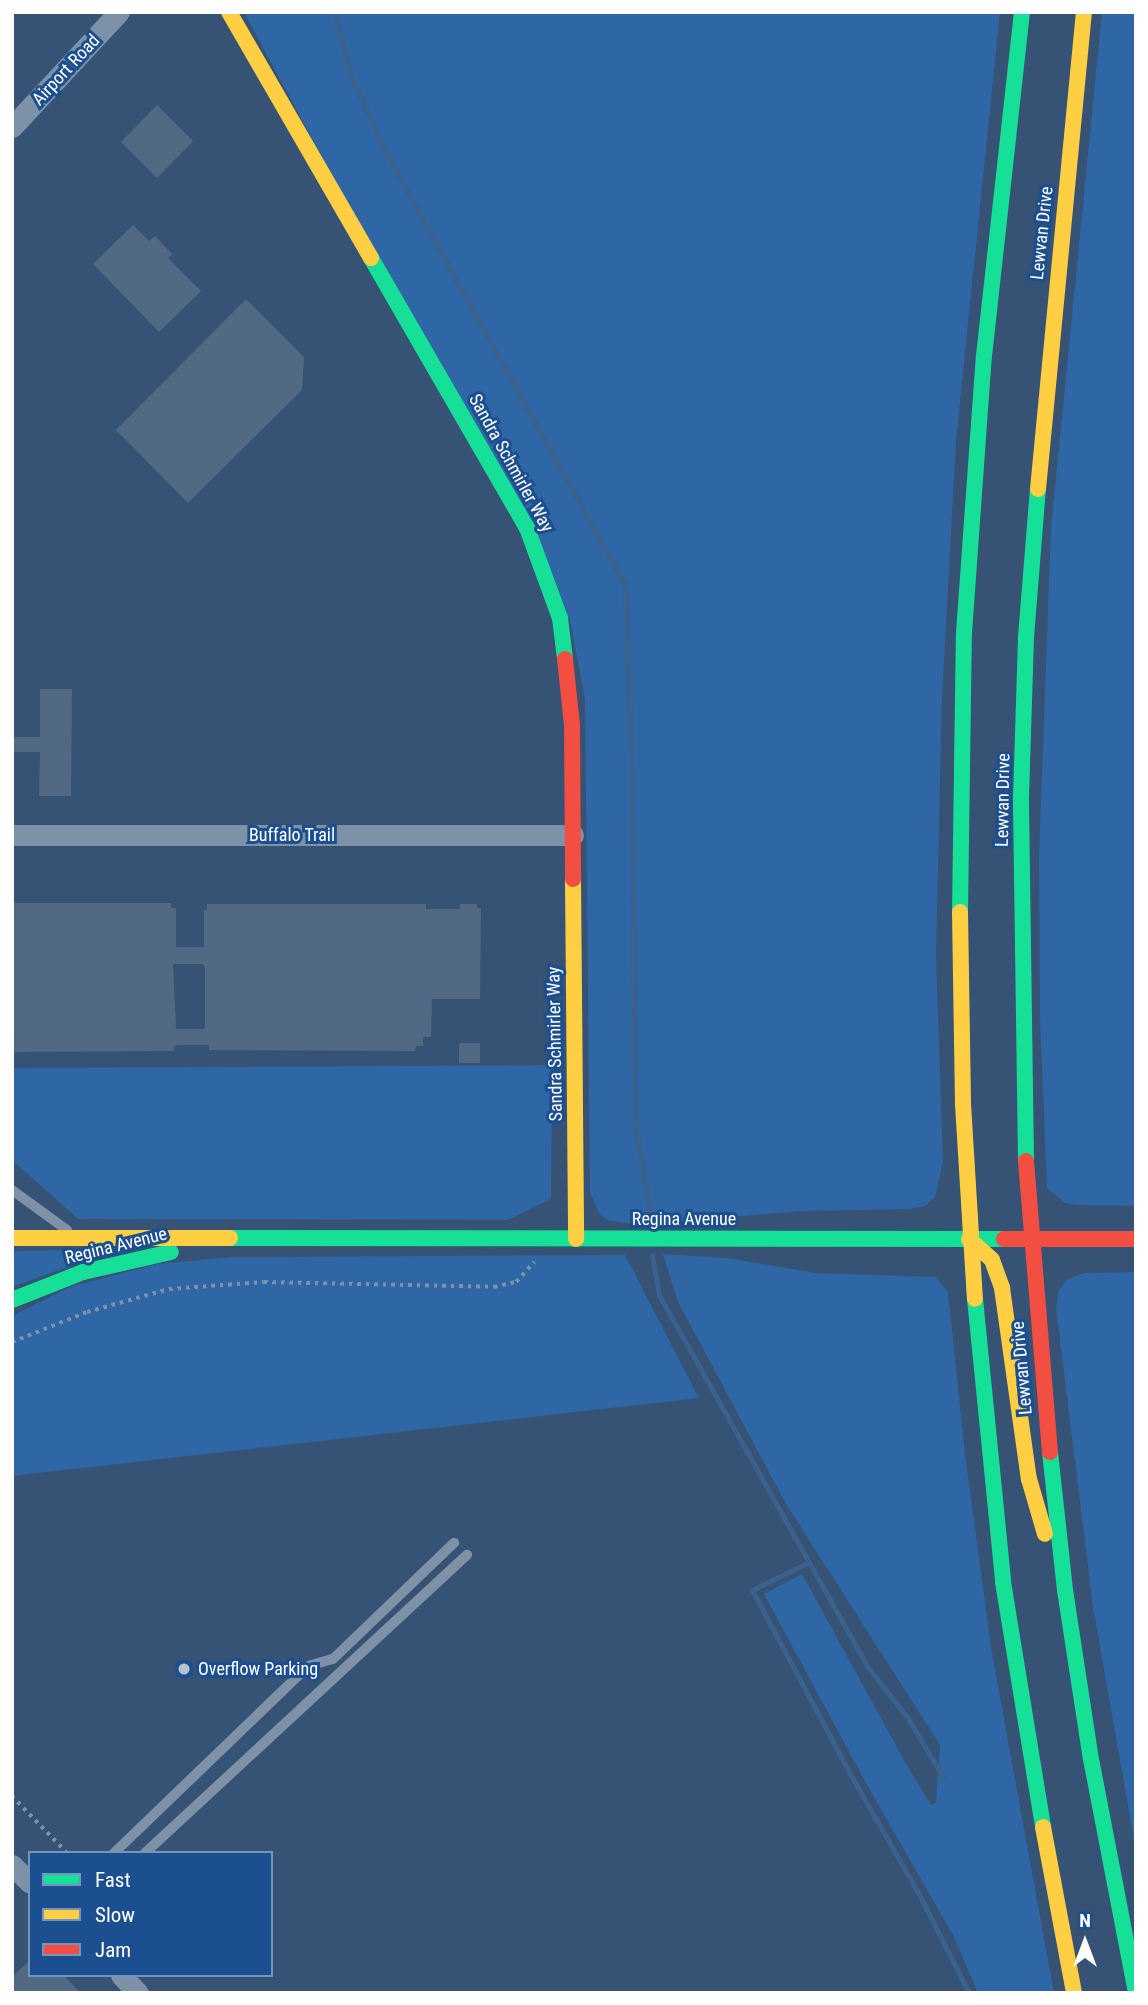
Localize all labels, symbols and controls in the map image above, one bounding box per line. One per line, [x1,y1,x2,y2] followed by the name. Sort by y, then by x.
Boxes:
[28,30,104,110] street label: Airport Road
[1026,185,1058,281] street label: Lewvan Drive
[464,390,558,536] street label: Sandra Schmirler Way
[991,753,1015,847] street label: Lewvan Drive
[249,824,335,846] street label: Buffalo Trail
[543,967,567,1121] street label: Sandra Schmirler Way
[632,1208,736,1230] street label: Regina Avenue
[63,1223,169,1269] street label: Regina Avenue
[1007,1320,1037,1416] street label: Lewvan Drive
[198,1658,318,1680] place label: Overflow Parking
[176,1661,192,1677] marker: Overflow Parking
[28,1851,273,1977] legend
[95,1868,131,1892] text: Fast
[95,1903,135,1927] text: Slow
[1050,1907,1120,1977] north arrow
[1079,1909,1091,1932] text: N
[95,1938,131,1962] text: Jam

